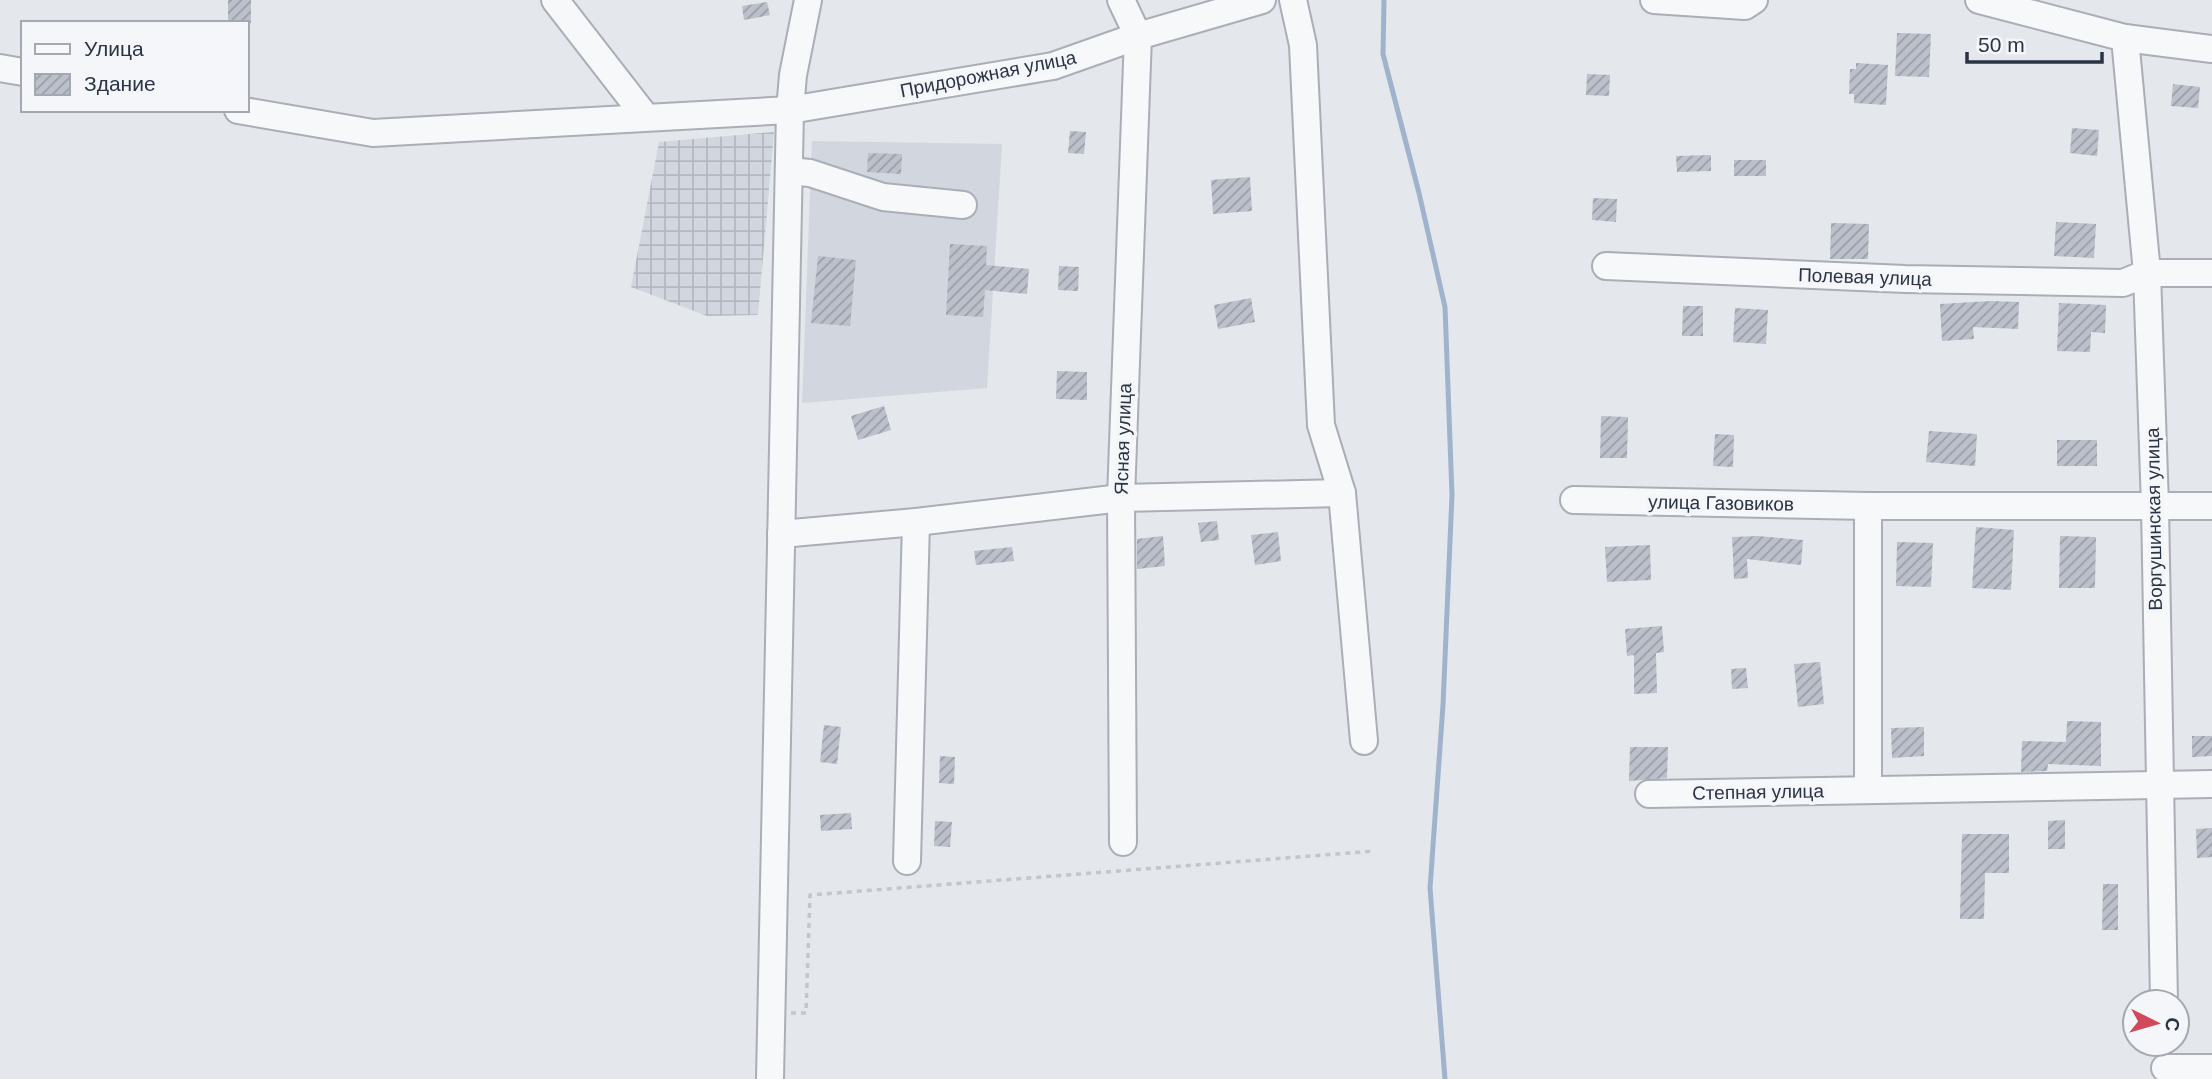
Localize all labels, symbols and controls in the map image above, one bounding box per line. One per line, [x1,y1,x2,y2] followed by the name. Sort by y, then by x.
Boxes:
[21,21,248,112] legend
[1967,21,2102,65] scale bar
[1978,33,2025,56] text: 50 m
[84,37,144,60] text: Улица
[898,47,1078,101] street label: Придорожная улица
[84,72,156,95] text: Здание
[1798,264,1933,290] street label: Полевая улица
[1111,382,1135,495] street label: Ясная улица
[2142,427,2166,611] street label: Воргушинская улица
[1648,491,1794,515] street label: улица Газовиков
[1692,780,1825,804] street label: Степная улица
[2121,988,2191,1058] north arrow
[2161,1017,2183,1032] text: С

